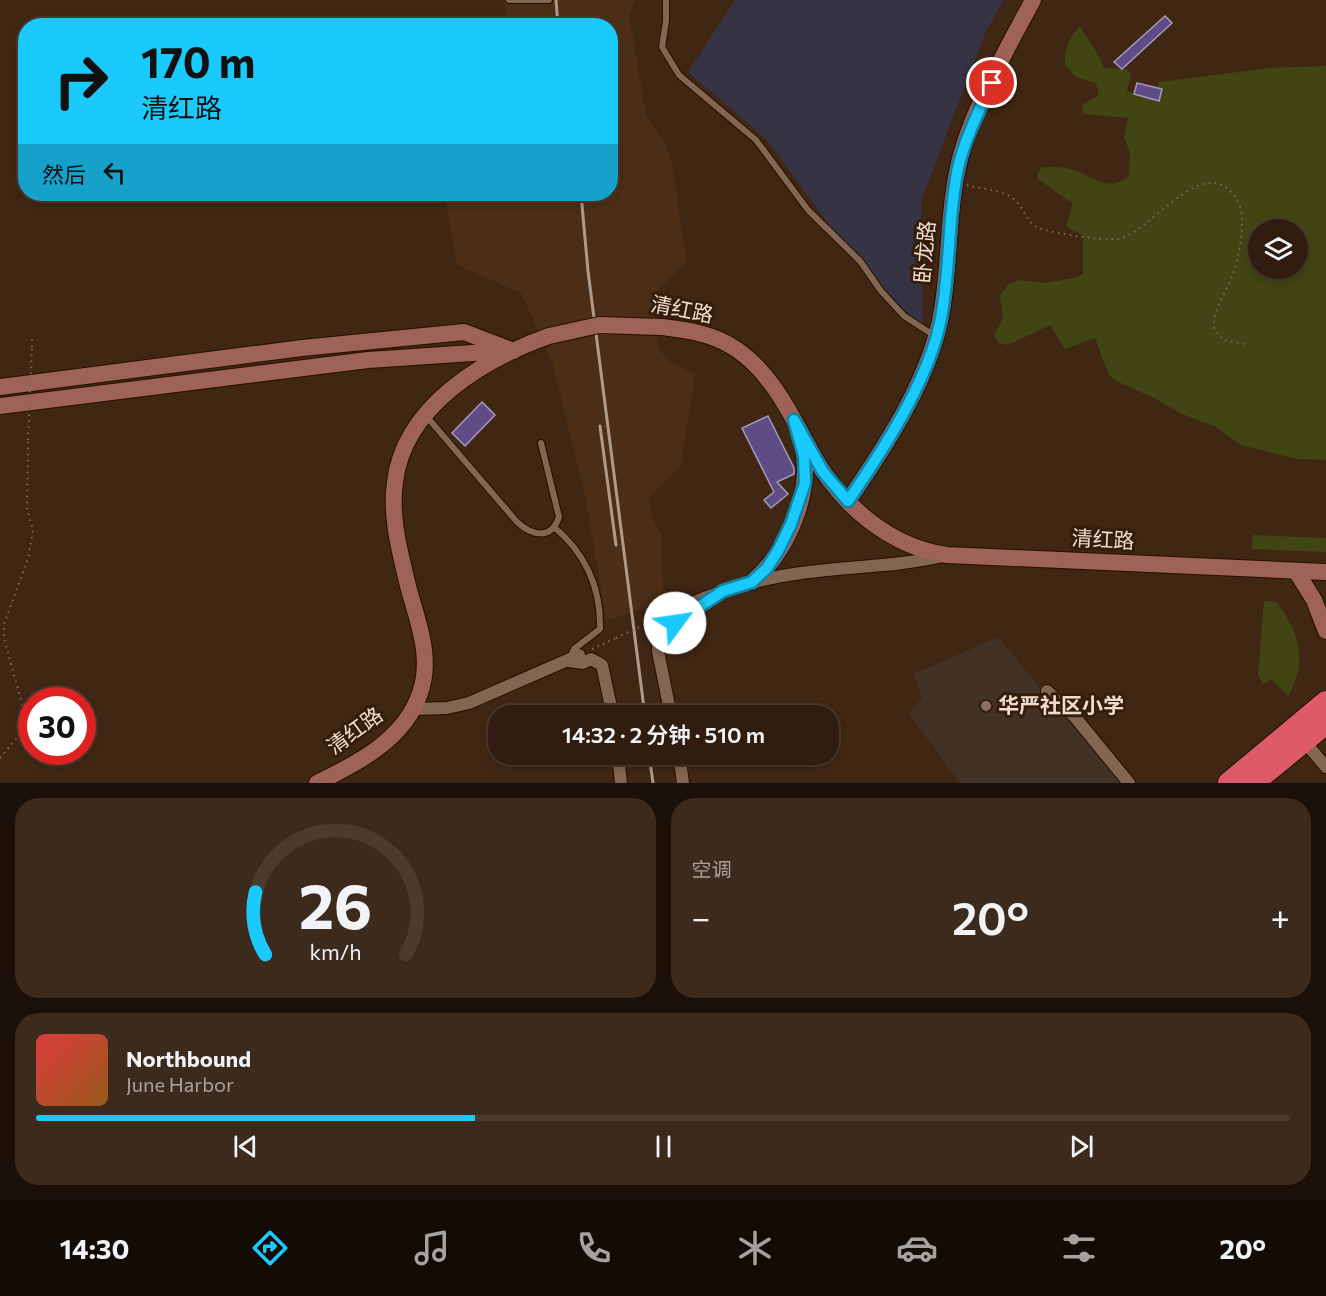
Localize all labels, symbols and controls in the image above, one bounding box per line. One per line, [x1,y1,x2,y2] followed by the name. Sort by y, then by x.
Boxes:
[141,35,255,87] text: 170 m
[42,42,120,120] icon: right
[966,57,1017,108] pin
[975,66,1008,99] icon: arrive
[141,91,222,124] text: 清红路
[98,156,131,189] icon: left
[42,161,86,188] text: 然后
[908,219,939,284] street label: 卧龙路
[1248,219,1308,279] map controls
[1248,219,1308,279] button: layers
[649,290,716,327] street label: 清红路
[1071,524,1135,553] street label: 清红路
[643,591,707,655] position arrow
[18,687,96,765] speed limit sign: 30
[998,692,1124,717] place label: 华严社区小学
[979,699,993,713] marker: 华严社区小学
[321,701,387,758] street label: 清红路
[562,721,765,748] text: 14:32 · 2 分钟 · 510 m
[692,857,732,881] text: 空调
[298,866,372,942] text: 26
[952,889,1029,944] text: 20°
[692,896,710,937] text: −
[1271,896,1290,937] text: +
[309,938,361,964] text: km/h
[126,1045,251,1072] text: Northbound
[126,1072,234,1096] text: June Harbor
[229,1130,262,1163] icon: previous
[647,1130,680,1163] icon: pause
[1065,1130,1098,1163] icon: next
[249,1227,291,1269] icon: directions
[411,1227,453,1269] icon: music
[573,1227,615,1269] icon: phone
[734,1227,776,1269] icon: climate
[896,1227,938,1269] icon: car
[1058,1227,1100,1269] icon: filters
[60,1232,129,1265] text: 14:30
[1219,1232,1266,1265] text: 20°

